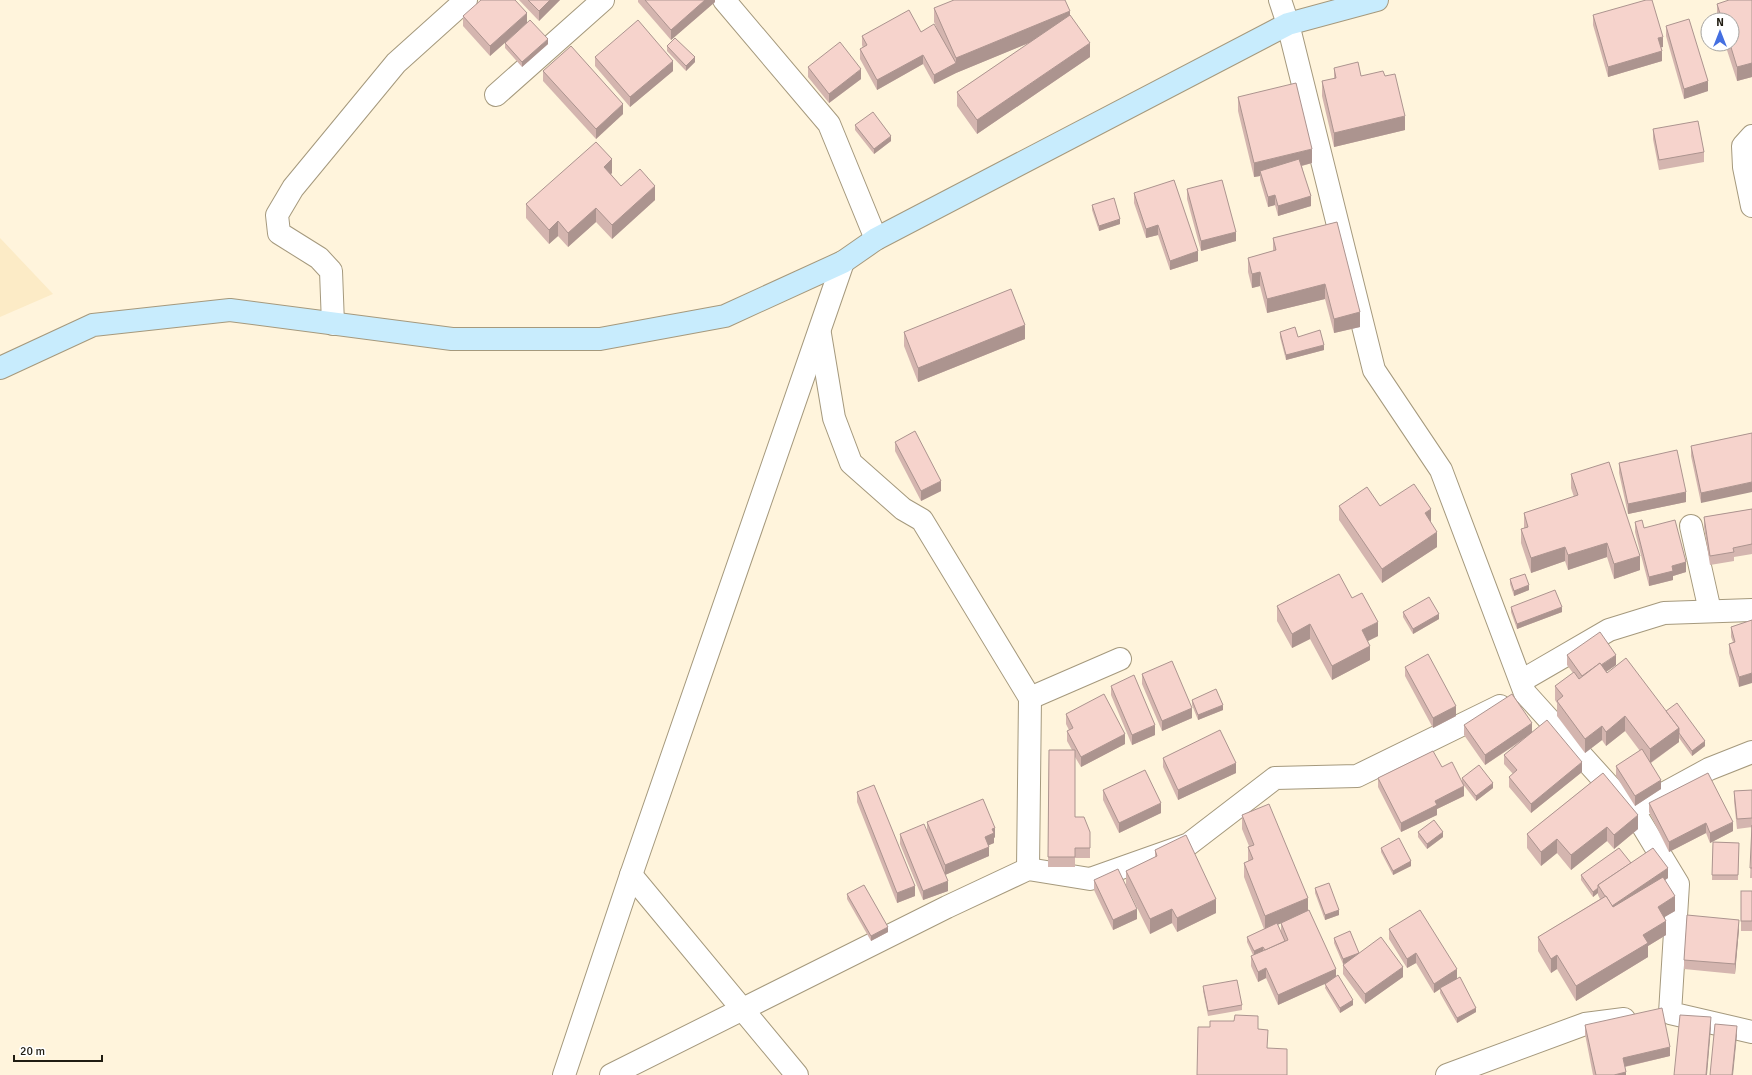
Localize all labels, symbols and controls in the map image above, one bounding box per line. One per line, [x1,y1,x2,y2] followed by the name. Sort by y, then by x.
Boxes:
[1700,12,1740,52] north arrow
[1716,16,1724,29] text: N
[14,1037,102,1063] scale bar
[20,1044,45,1059] text: 20 m

